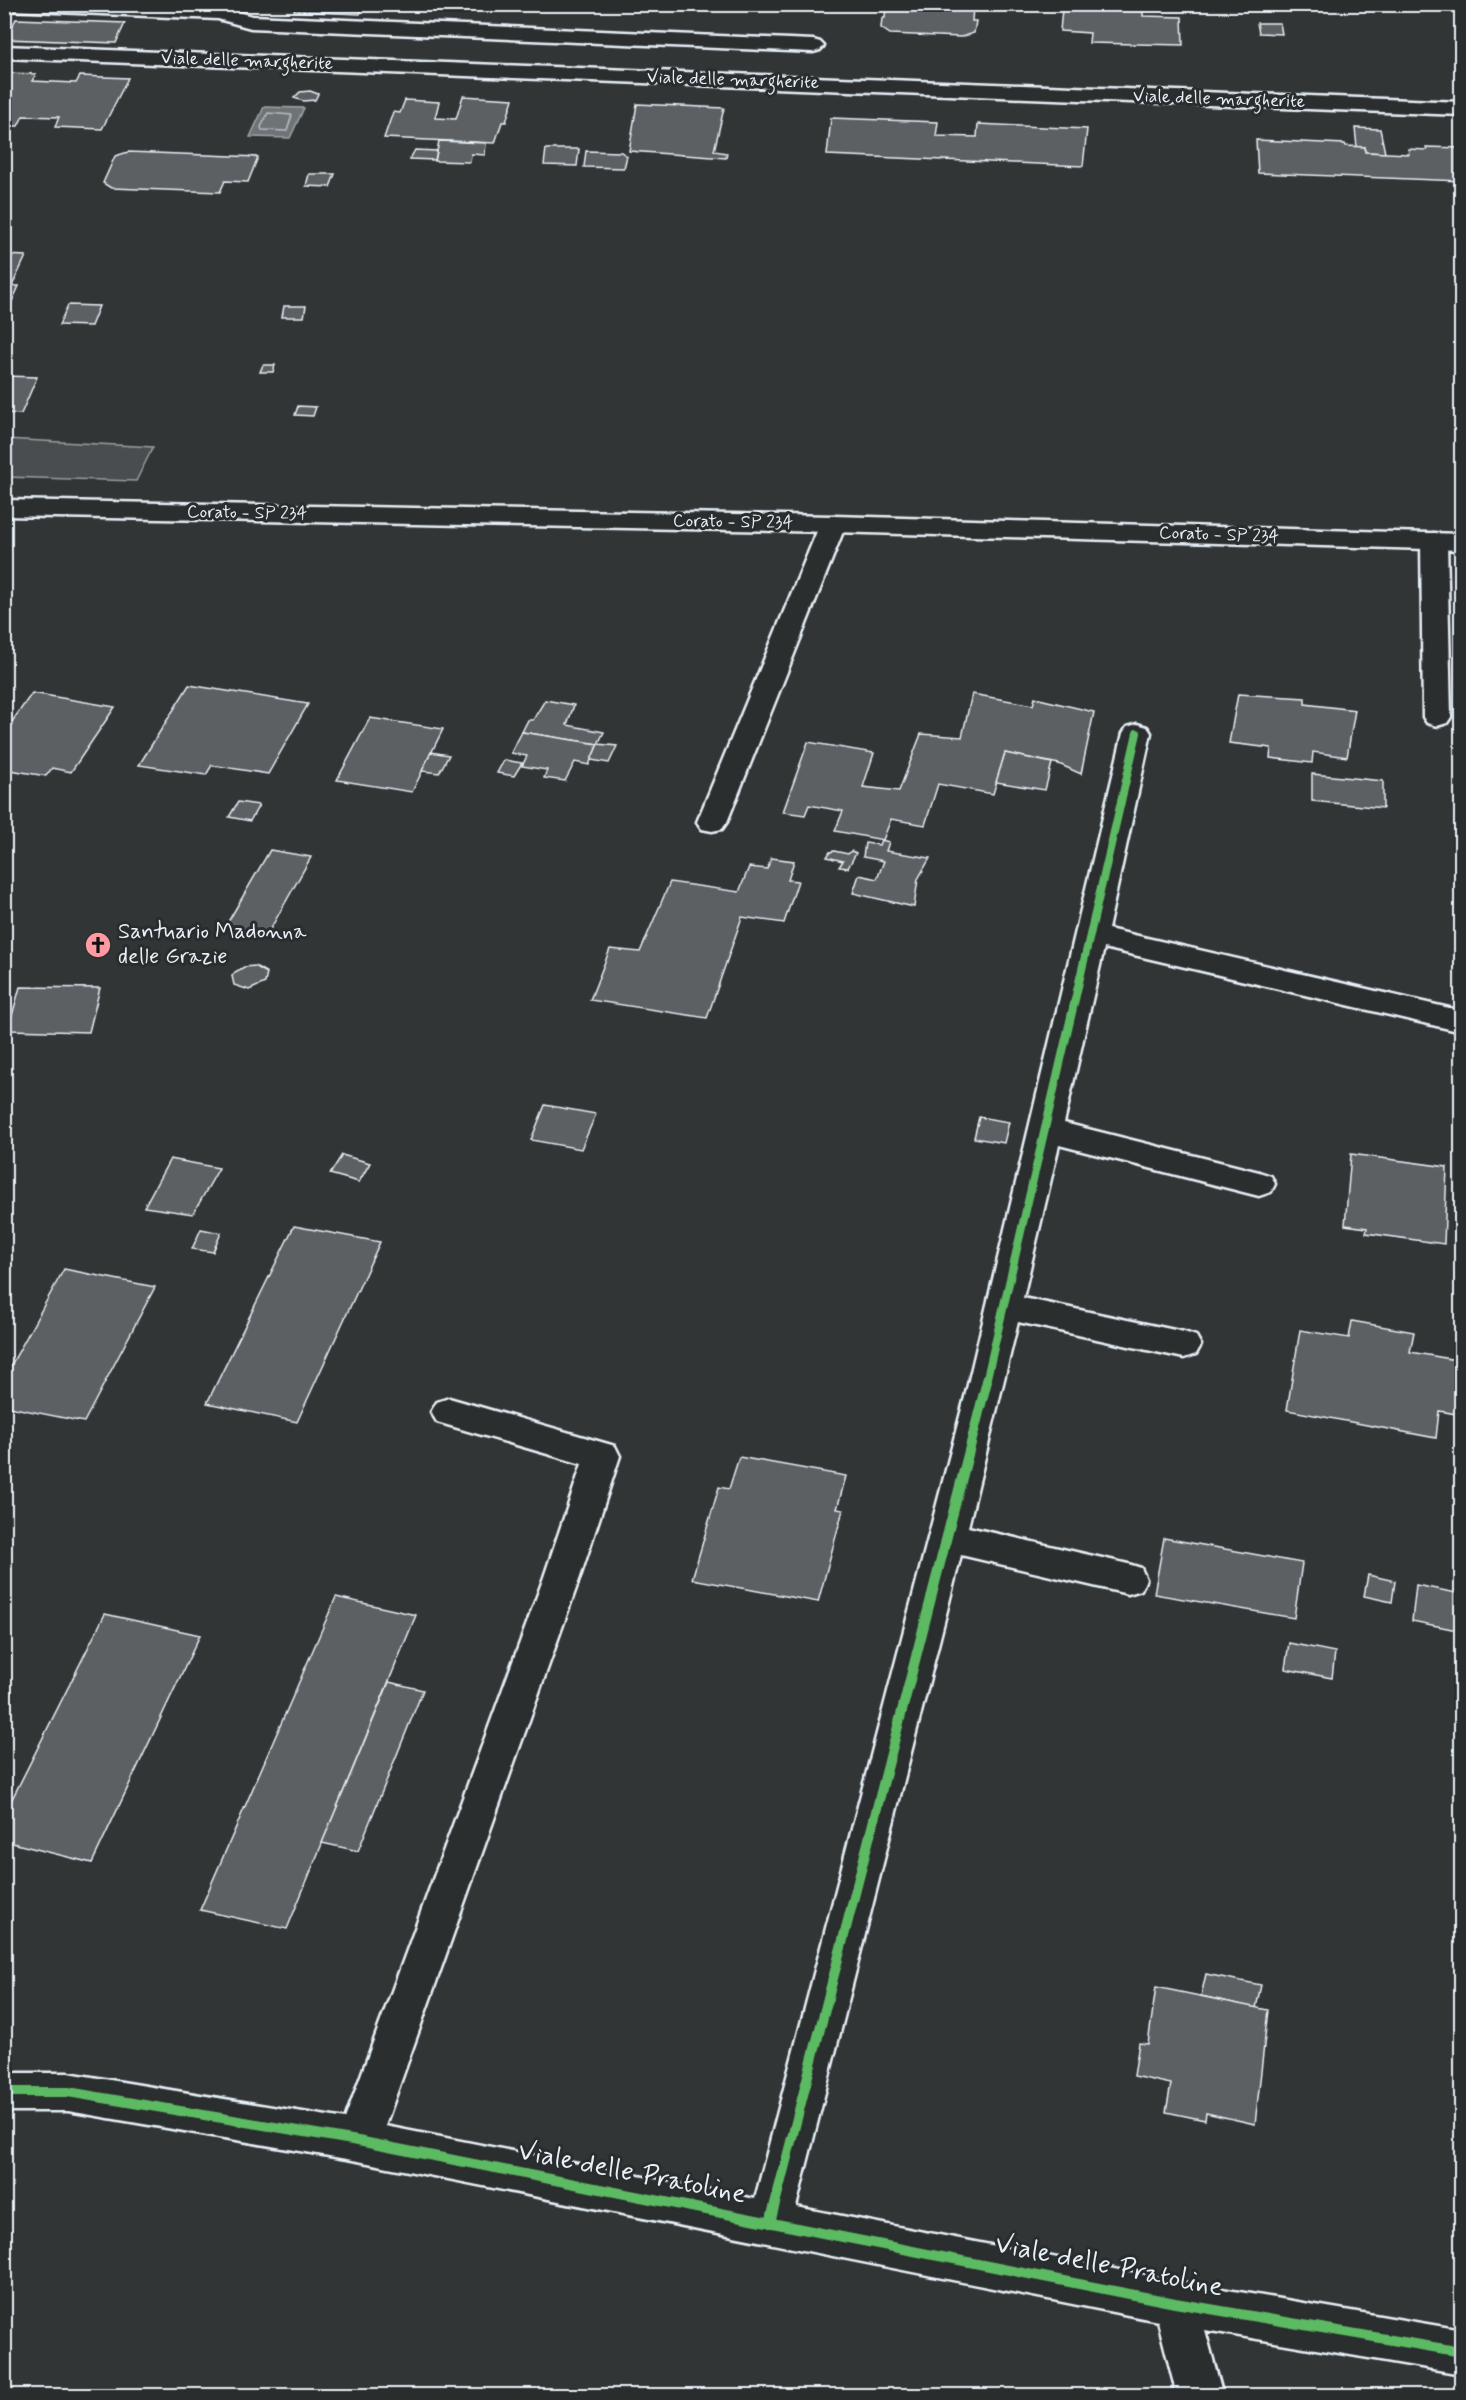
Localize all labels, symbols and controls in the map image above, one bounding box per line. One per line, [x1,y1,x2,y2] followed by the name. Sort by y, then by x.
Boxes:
[160,46,333,78] street label: Viale delle margherite
[646,65,819,97] street label: Viale delle margherite
[1132,84,1305,116] street label: Viale delle margherite
[187,500,308,526] street label: Corato - SP 234
[673,509,794,535] street label: Corato - SP 234
[1158,521,1280,549] street label: Corato - SP 234
[118,918,307,971] place label: Santuario Madonna delle Grazie
[83,930,113,960] church icon: Santuario Madonna delle Grazie
[515,2134,749,2212] street label: Viale delle Pratoline
[992,2227,1226,2305] street label: Viale delle Pratoline

